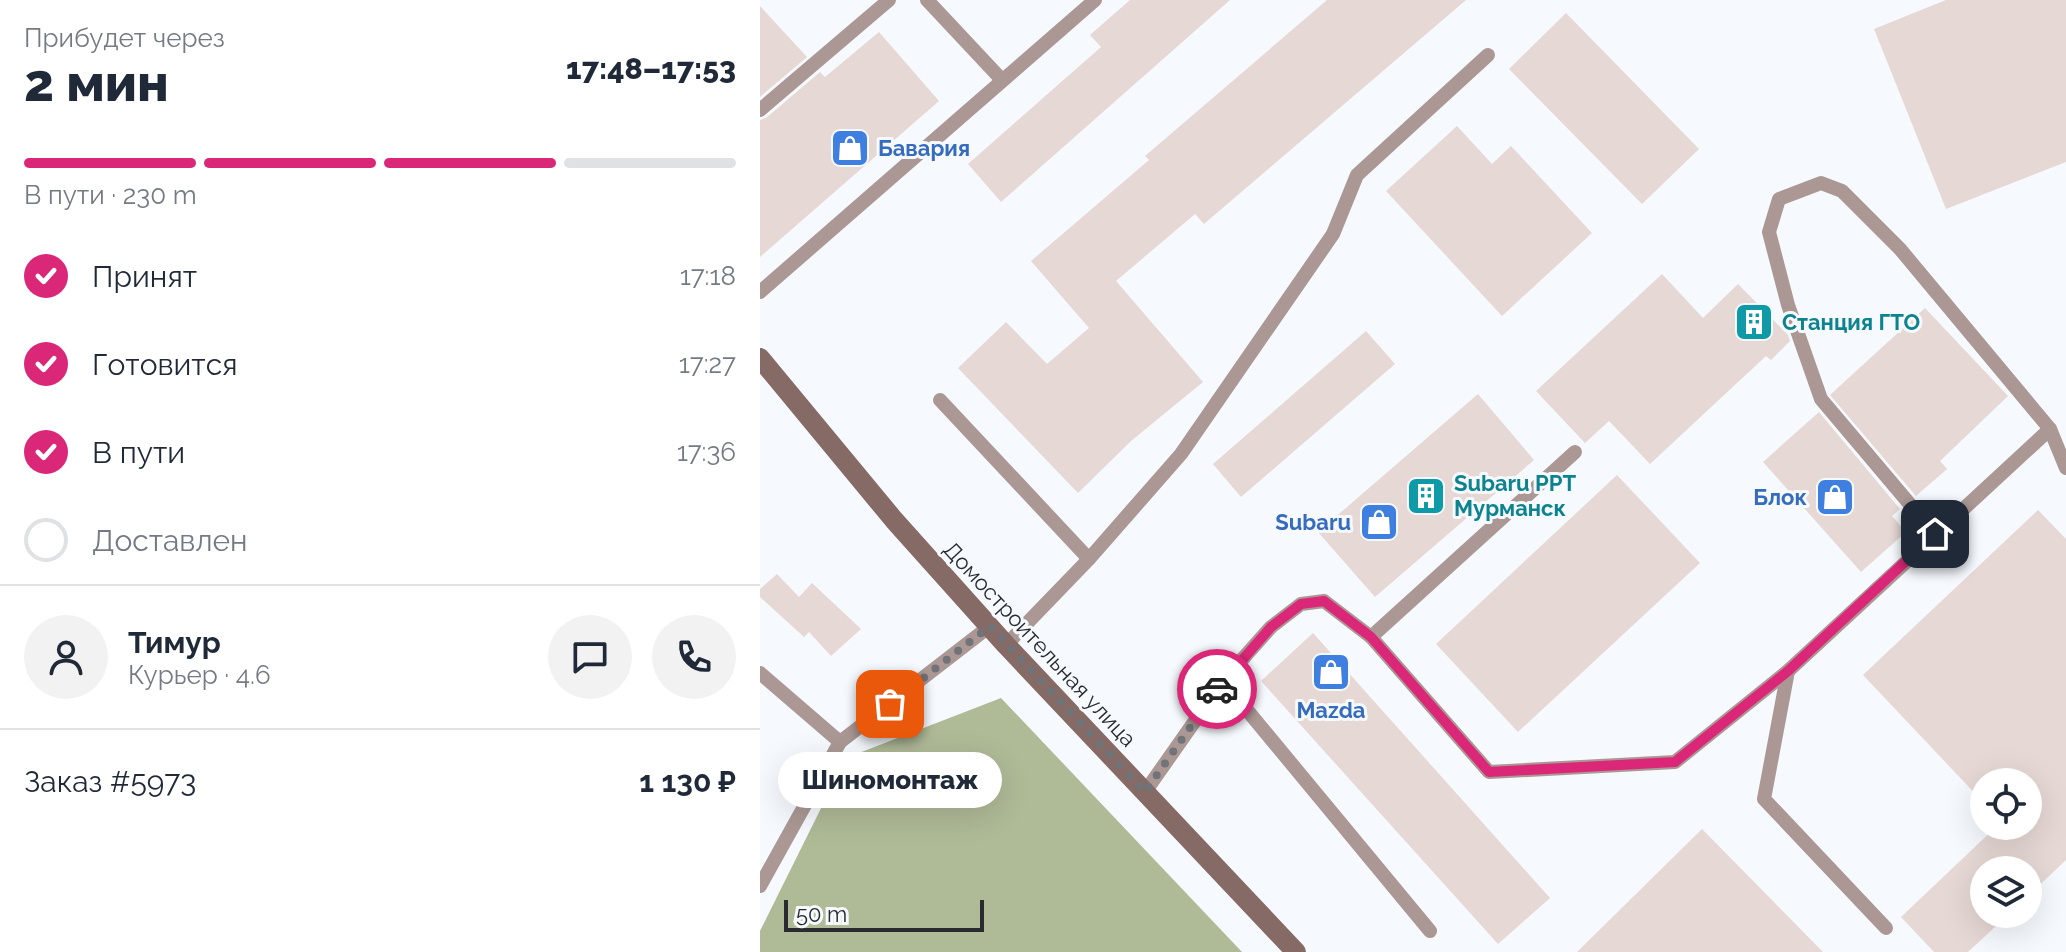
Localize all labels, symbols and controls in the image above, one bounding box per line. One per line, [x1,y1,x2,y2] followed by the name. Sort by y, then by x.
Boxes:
[24,23,225,53] text: Прибудет через
[566,51,736,86] text: 17:48–17:53
[24,52,169,113] text: 2 мин
[829,127,871,169] shop icon: Бавария
[878,135,970,161] place label: Бавария
[24,180,197,210] text: В пути · 230 m
[24,254,68,298] icon: check
[92,259,197,294] text: Принят
[680,261,736,291] text: 17:18
[1733,301,1775,343] building icon: Станция ГТО
[1782,309,1920,335] place label: Станция ГТО
[24,342,68,386] icon: check
[92,347,238,382] text: Готовится
[679,349,736,379] text: 17:27
[24,430,68,474] icon: check
[92,435,185,470] text: В пути
[677,437,736,467] text: 17:36
[1454,470,1576,521] place label: Subaru РРТ Мурманск
[1405,475,1447,517] building icon: Subaru РРТ Мурманск
[1814,476,1856,518] shop icon: Блок
[1753,484,1807,510] place label: Блок
[1901,500,1969,568] pin
[1358,501,1400,543] shop icon: Subaru
[1275,509,1351,535] place label: Subaru
[1913,512,1957,556] icon: home
[92,523,248,558] text: Доставлен
[938,536,1142,752] street label: Домостроительная улица
[24,615,108,699] button: person
[548,615,632,699] button: chat
[652,615,736,699] button: phone
[128,625,221,660] text: Тимур
[1177,649,1257,729] courier
[1310,651,1352,693] shop icon: Mazda
[128,660,271,690] text: Курьер · 4.6
[1195,667,1239,711] icon: car
[856,670,924,738] pin
[868,682,912,726] icon: bag
[1296,697,1366,723] place label: Mazda
[778,752,1002,808] callout: Шиномонтаж
[24,764,196,799] text: Заказ #5973
[639,764,736,799] text: 1 130 ₽
[802,765,978,795] text: Шиномонтаж
[1970,768,2042,928] map controls
[1970,768,2042,840] button: locate
[1970,856,2042,928] button: layers
[784,896,984,932] scale bar
[796,901,847,927] text: 50 m

